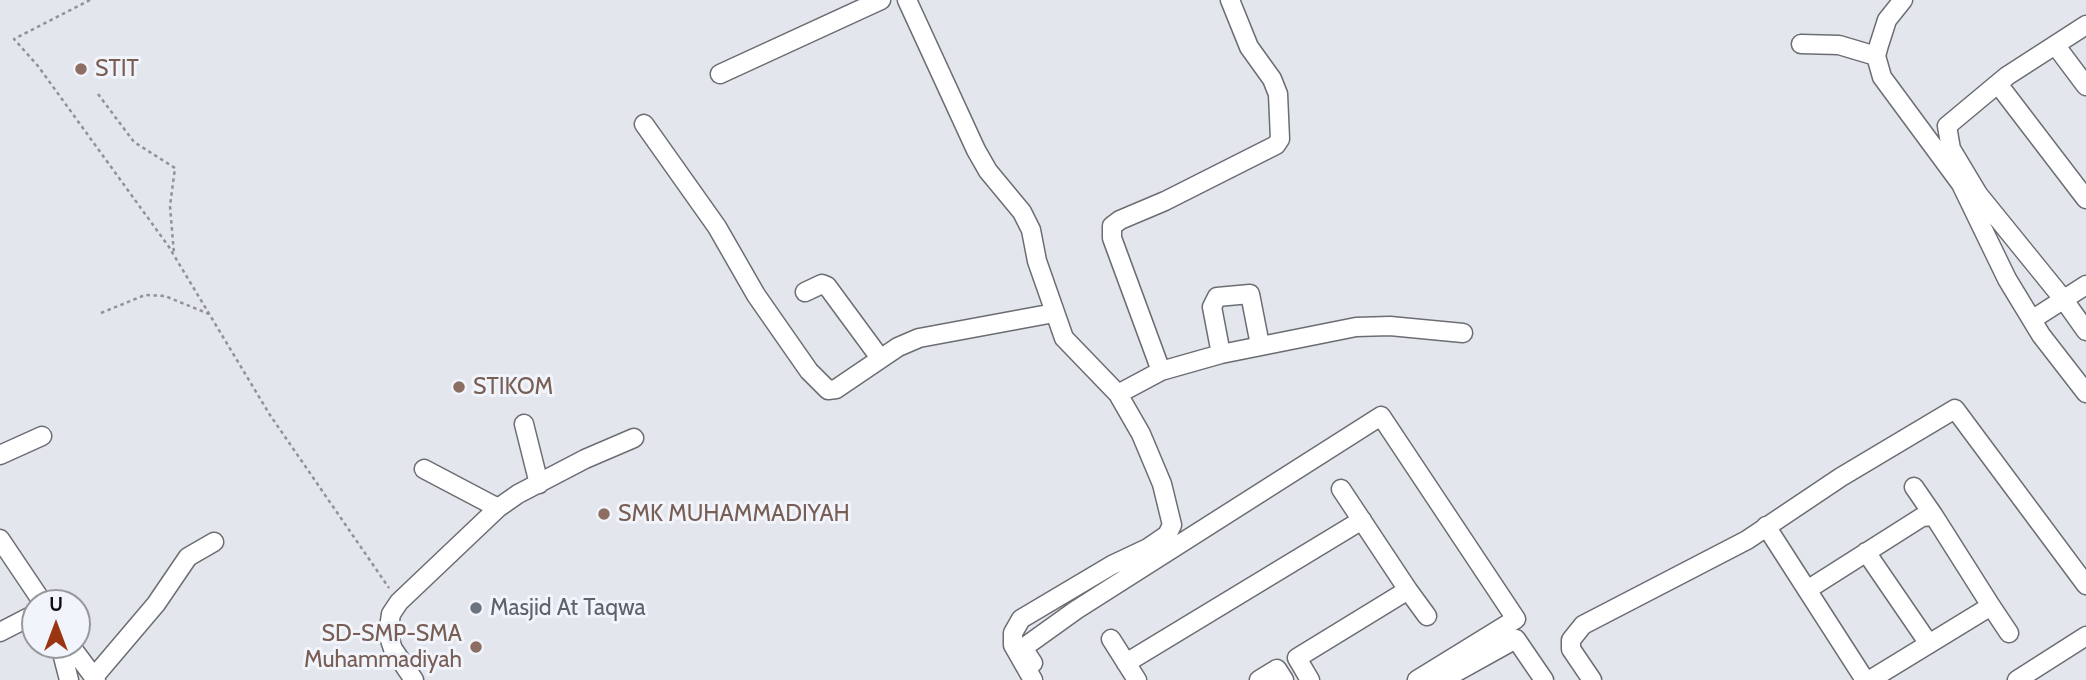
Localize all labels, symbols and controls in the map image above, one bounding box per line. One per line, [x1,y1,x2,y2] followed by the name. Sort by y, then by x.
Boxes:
[95,55,139,83] place label: STIT
[73,61,89,77] marker: STIT
[473,373,553,401] place label: STIKOM
[451,379,467,395] marker: STIKOM
[618,500,850,528] place label: SMK MUHAMMADIYAH
[596,506,612,522] marker: SMK MUHAMMADIYAH
[21,589,91,659] north arrow
[49,593,63,616] text: U
[490,594,646,622] place label: Masjid At Taqwa
[468,600,484,616] marker: Masjid At Taqwa
[304,620,462,674] place label: SD-SMP-SMA Muhammadiyah
[468,639,484,655] marker: SD-SMP-SMA Muhammadiyah

